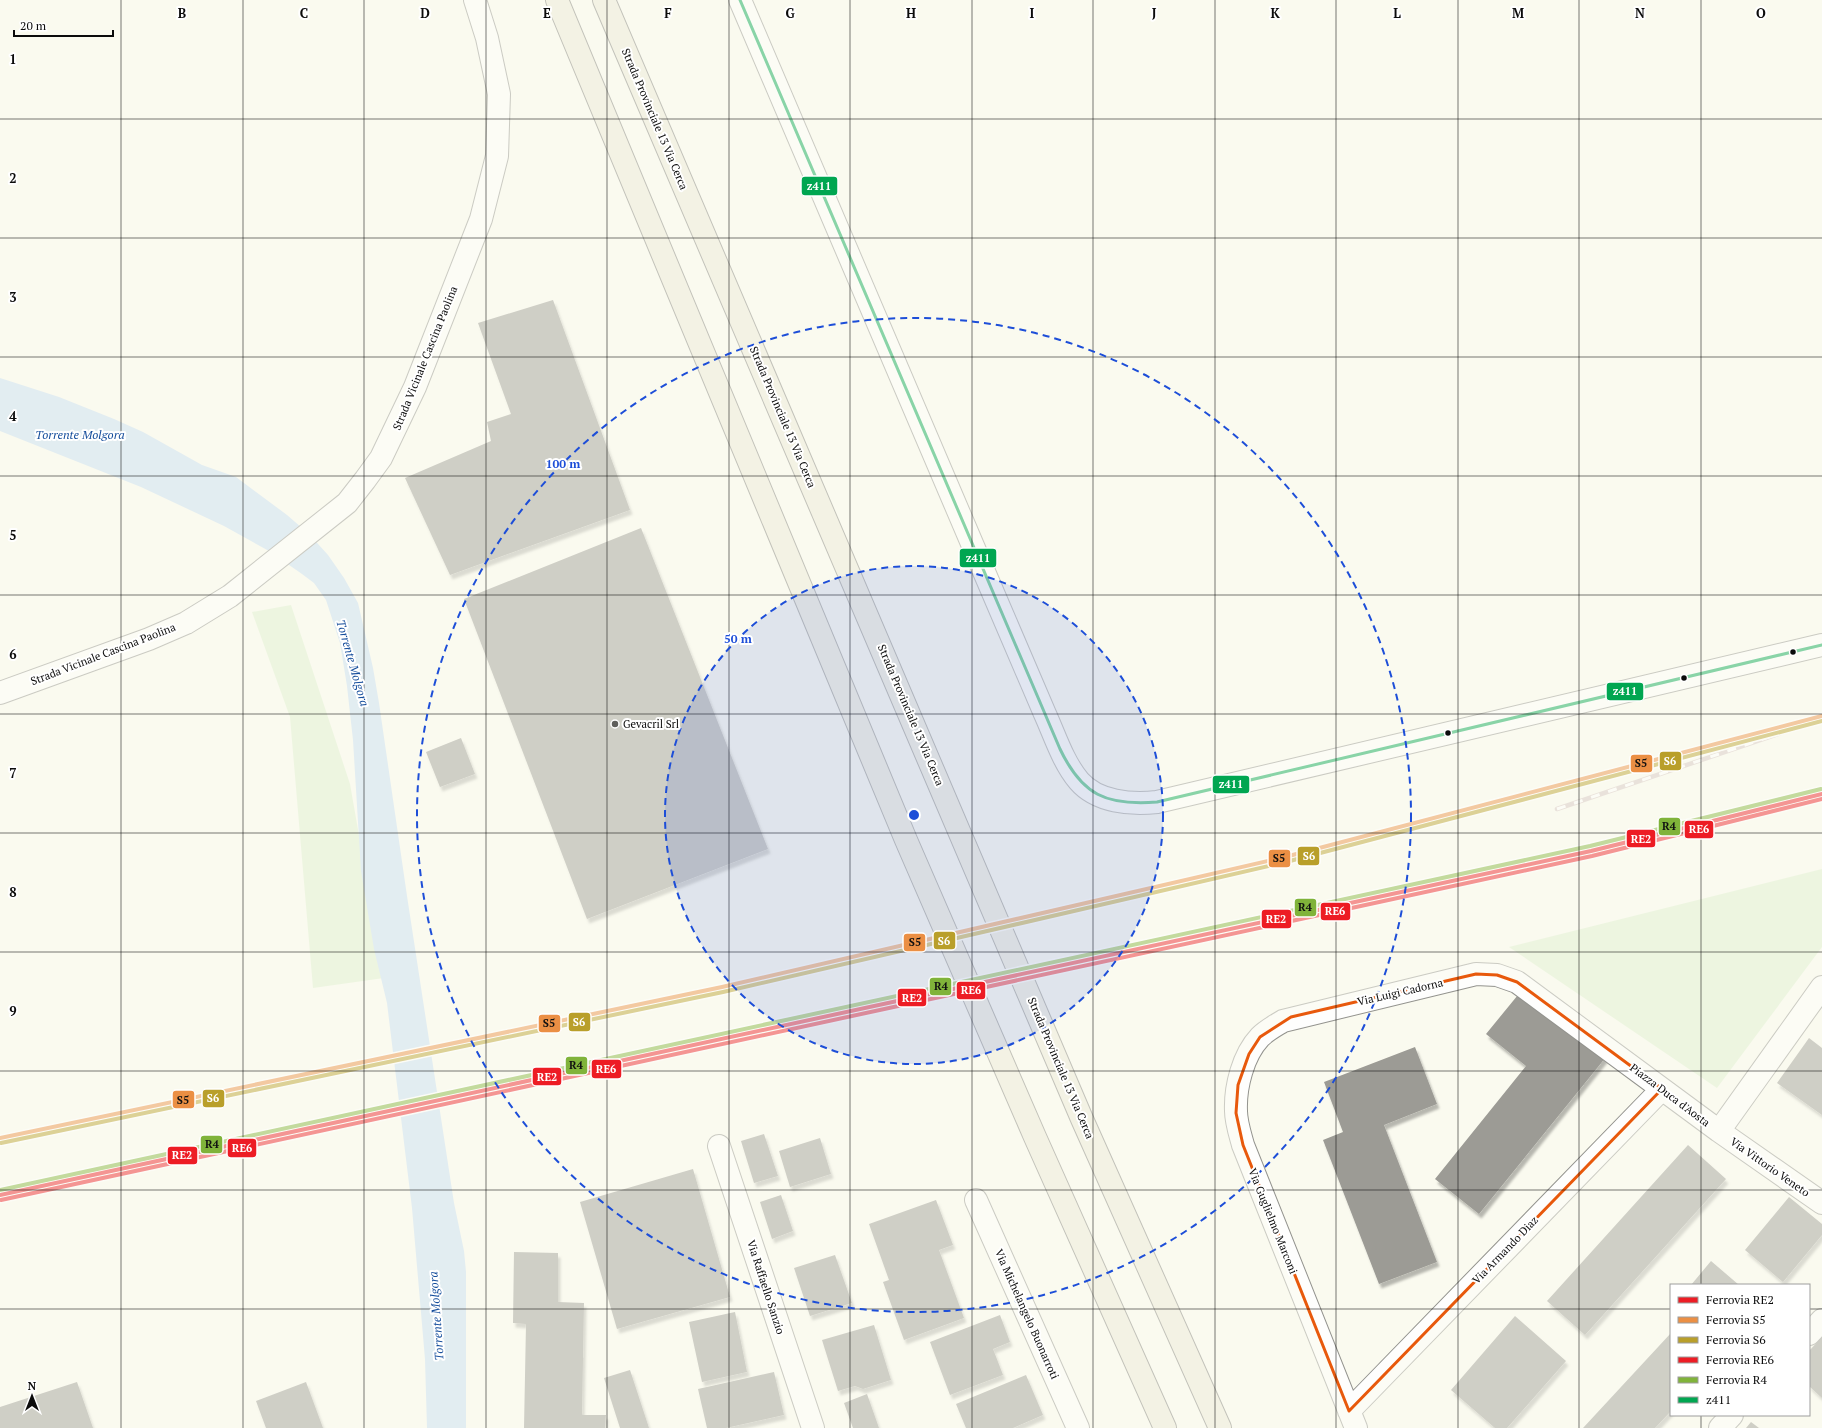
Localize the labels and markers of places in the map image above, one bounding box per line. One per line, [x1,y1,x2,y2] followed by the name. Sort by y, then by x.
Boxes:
[1788,647,1798,657] unlabelled marker
[1679,673,1689,683] unlabelled marker
[623,717,679,731] place label: Gevacril Srl
[610,719,620,729] marker: Gevacril Srl
[1443,728,1453,738] unlabelled marker
[907,808,921,822] centre of rings

